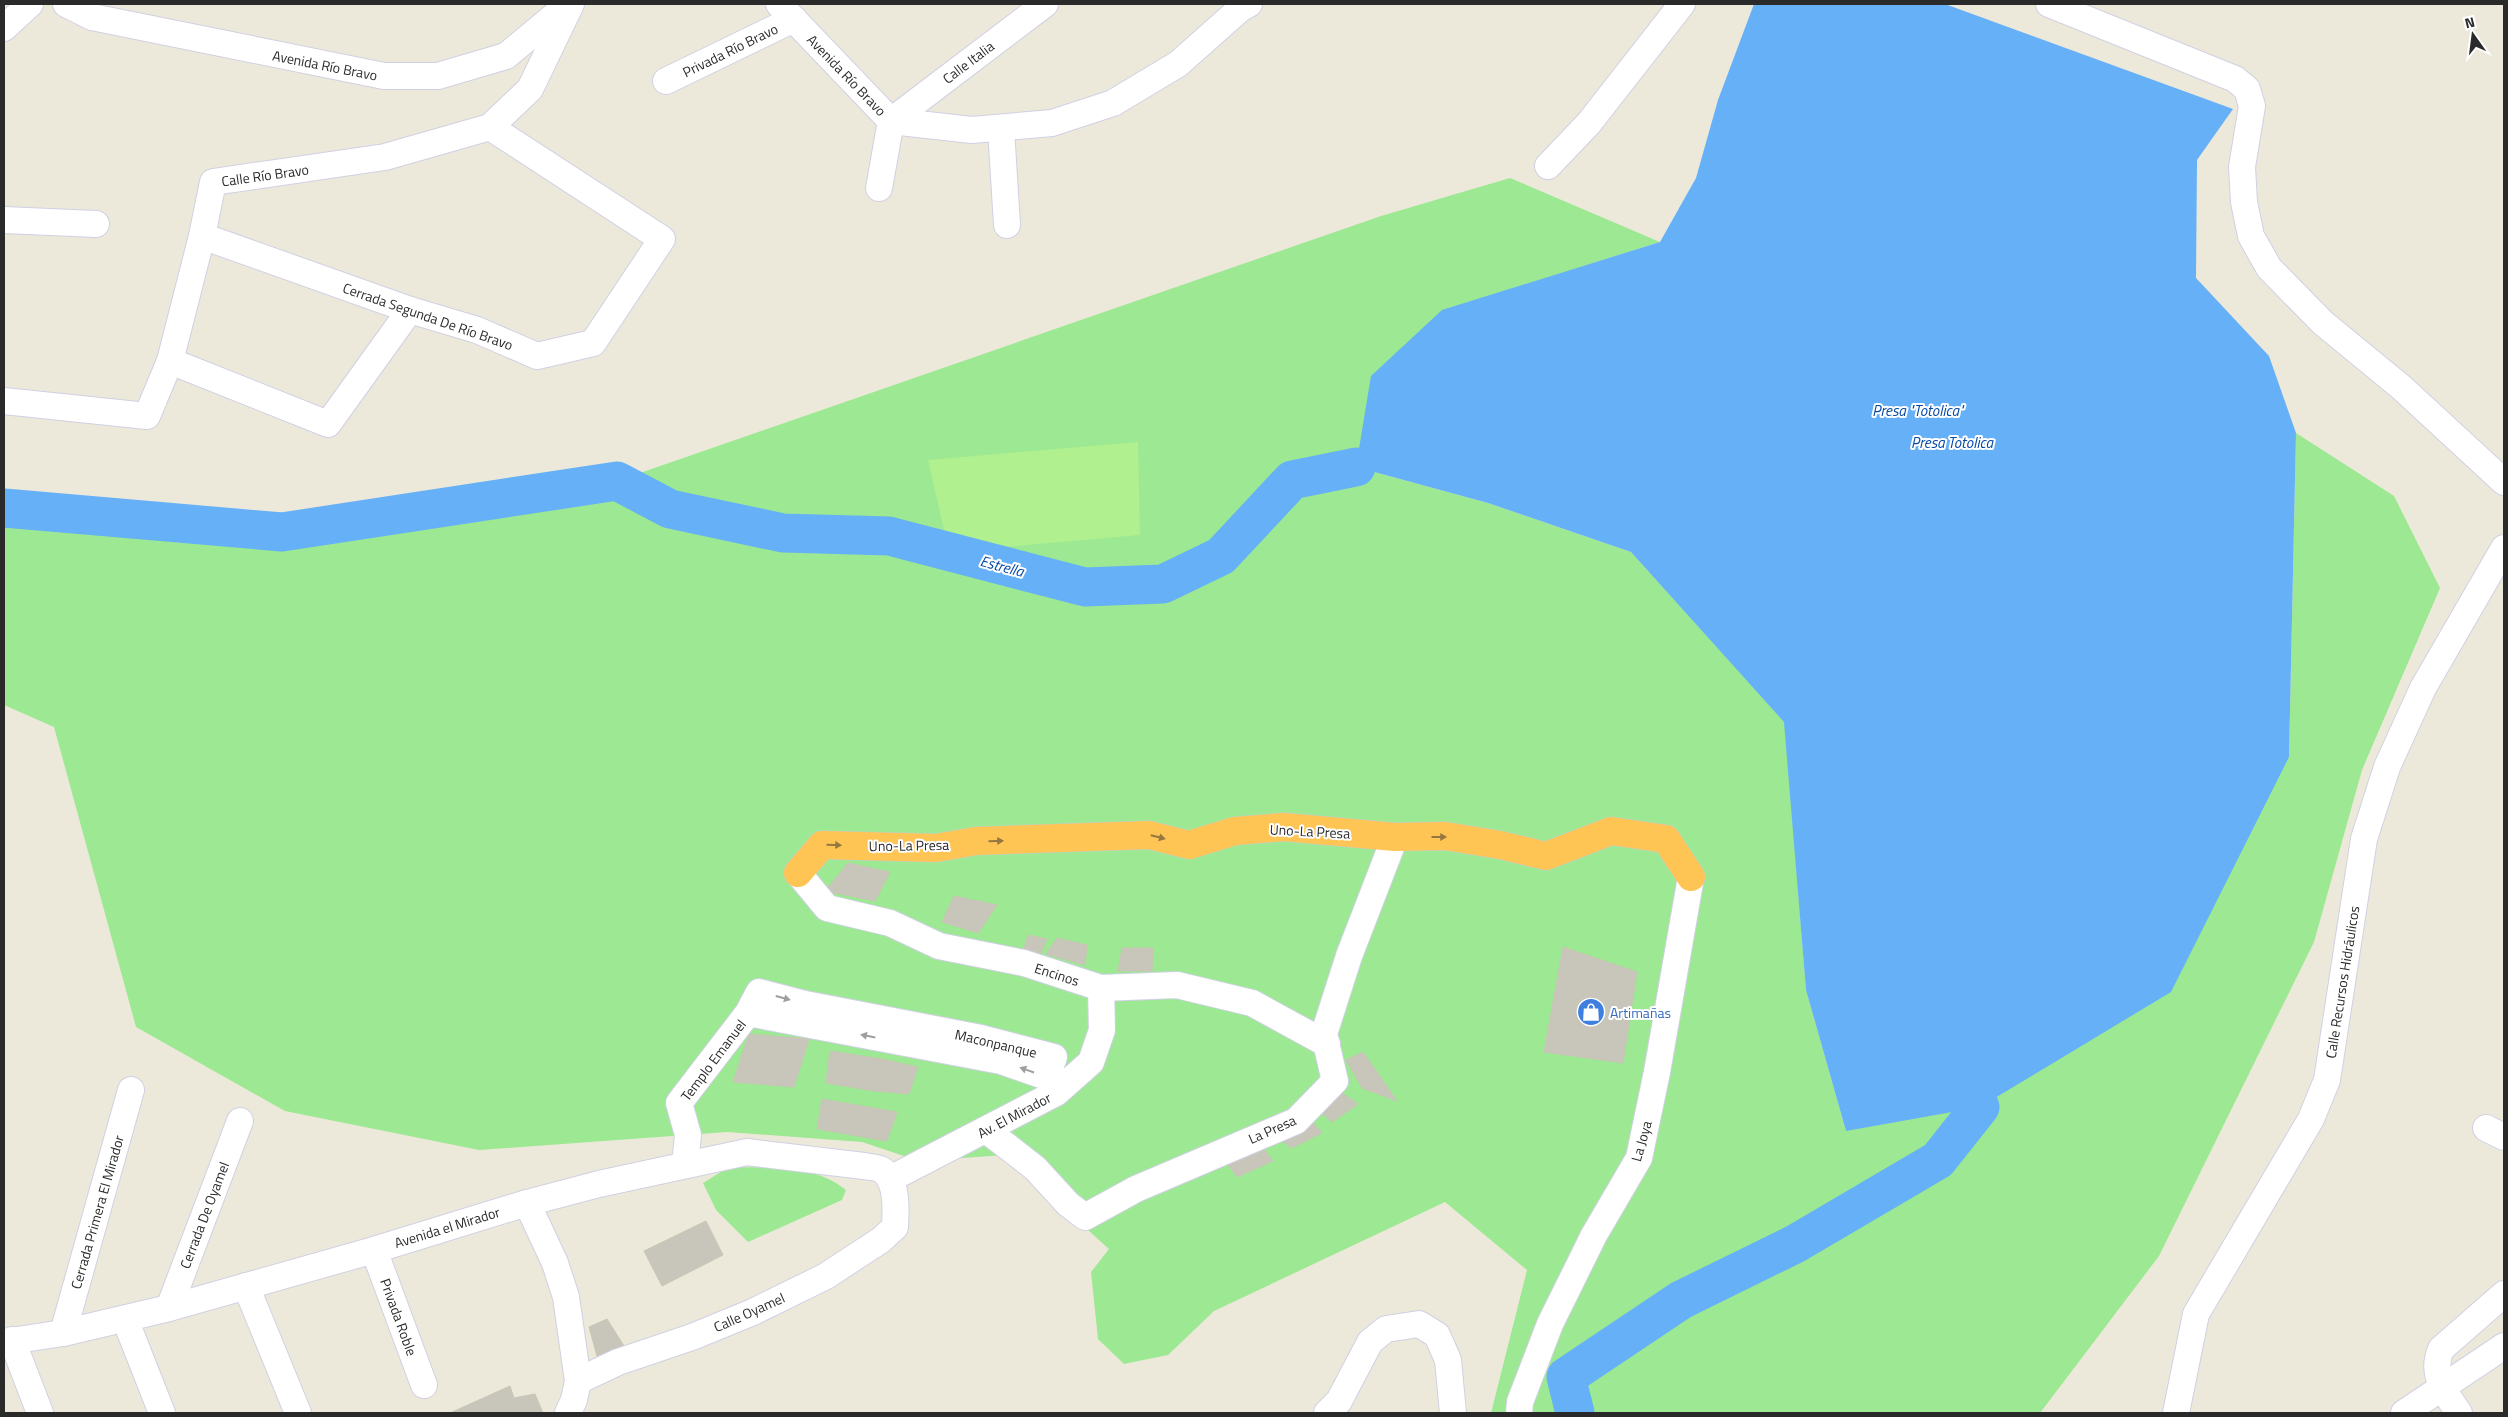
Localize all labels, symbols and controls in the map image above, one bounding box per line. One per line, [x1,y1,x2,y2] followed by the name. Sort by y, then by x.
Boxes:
[2448,10,2498,60] north arrow
[2462,11,2477,33] text: N
[679,18,781,82] street label: Privada Río Bravo
[802,29,892,121] street label: Avenida Río Bravo
[938,36,998,88] street label: Calle Italia
[271,45,379,85] street label: Avenida Río Bravo
[220,158,310,192] street label: Calle Río Bravo
[340,277,516,355] street label: Cerrada Segunda De Río Bravo
[1872,399,1965,422] water label: Presa "Totolica"
[1911,431,1995,454] water label: Presa Totolica
[978,549,1028,583] water label: Estrella
[1269,818,1351,844] street label: Uno-La Presa
[1431,833,1447,841] one-way arrow
[869,834,949,856] street label: Uno-La Presa
[1150,834,1165,842] one-way arrow
[988,837,1004,845] one-way arrow
[826,841,842,849] one-way arrow
[2320,904,2364,1060] street label: Calle Recursos Hidráulicos
[1032,957,1082,991] street label: Encinos
[775,994,790,1002] one-way arrow
[1576,997,1606,1027] shop icon: Artimañas
[1610,1002,1671,1023] place label: Artimañas
[675,1015,751,1105] street label: Templo Emanuel
[953,1023,1039,1063] street label: Maconpanque
[860,1032,876,1040] one-way arrow
[1019,1066,1034,1073] one-way arrow
[973,1087,1055,1143] street label: Av. El Mirador
[1245,1109,1299,1149] street label: La Presa
[1625,1118,1657,1164] street label: La Joya
[65,1133,129,1291] street label: Cerrada Primera El Mirador
[174,1159,234,1271] street label: Cerrada De Oyamel
[392,1201,503,1253] street label: Avenida el Mirador
[375,1275,423,1359] street label: Privada Roble
[710,1287,788,1337] street label: Calle Oyamel

